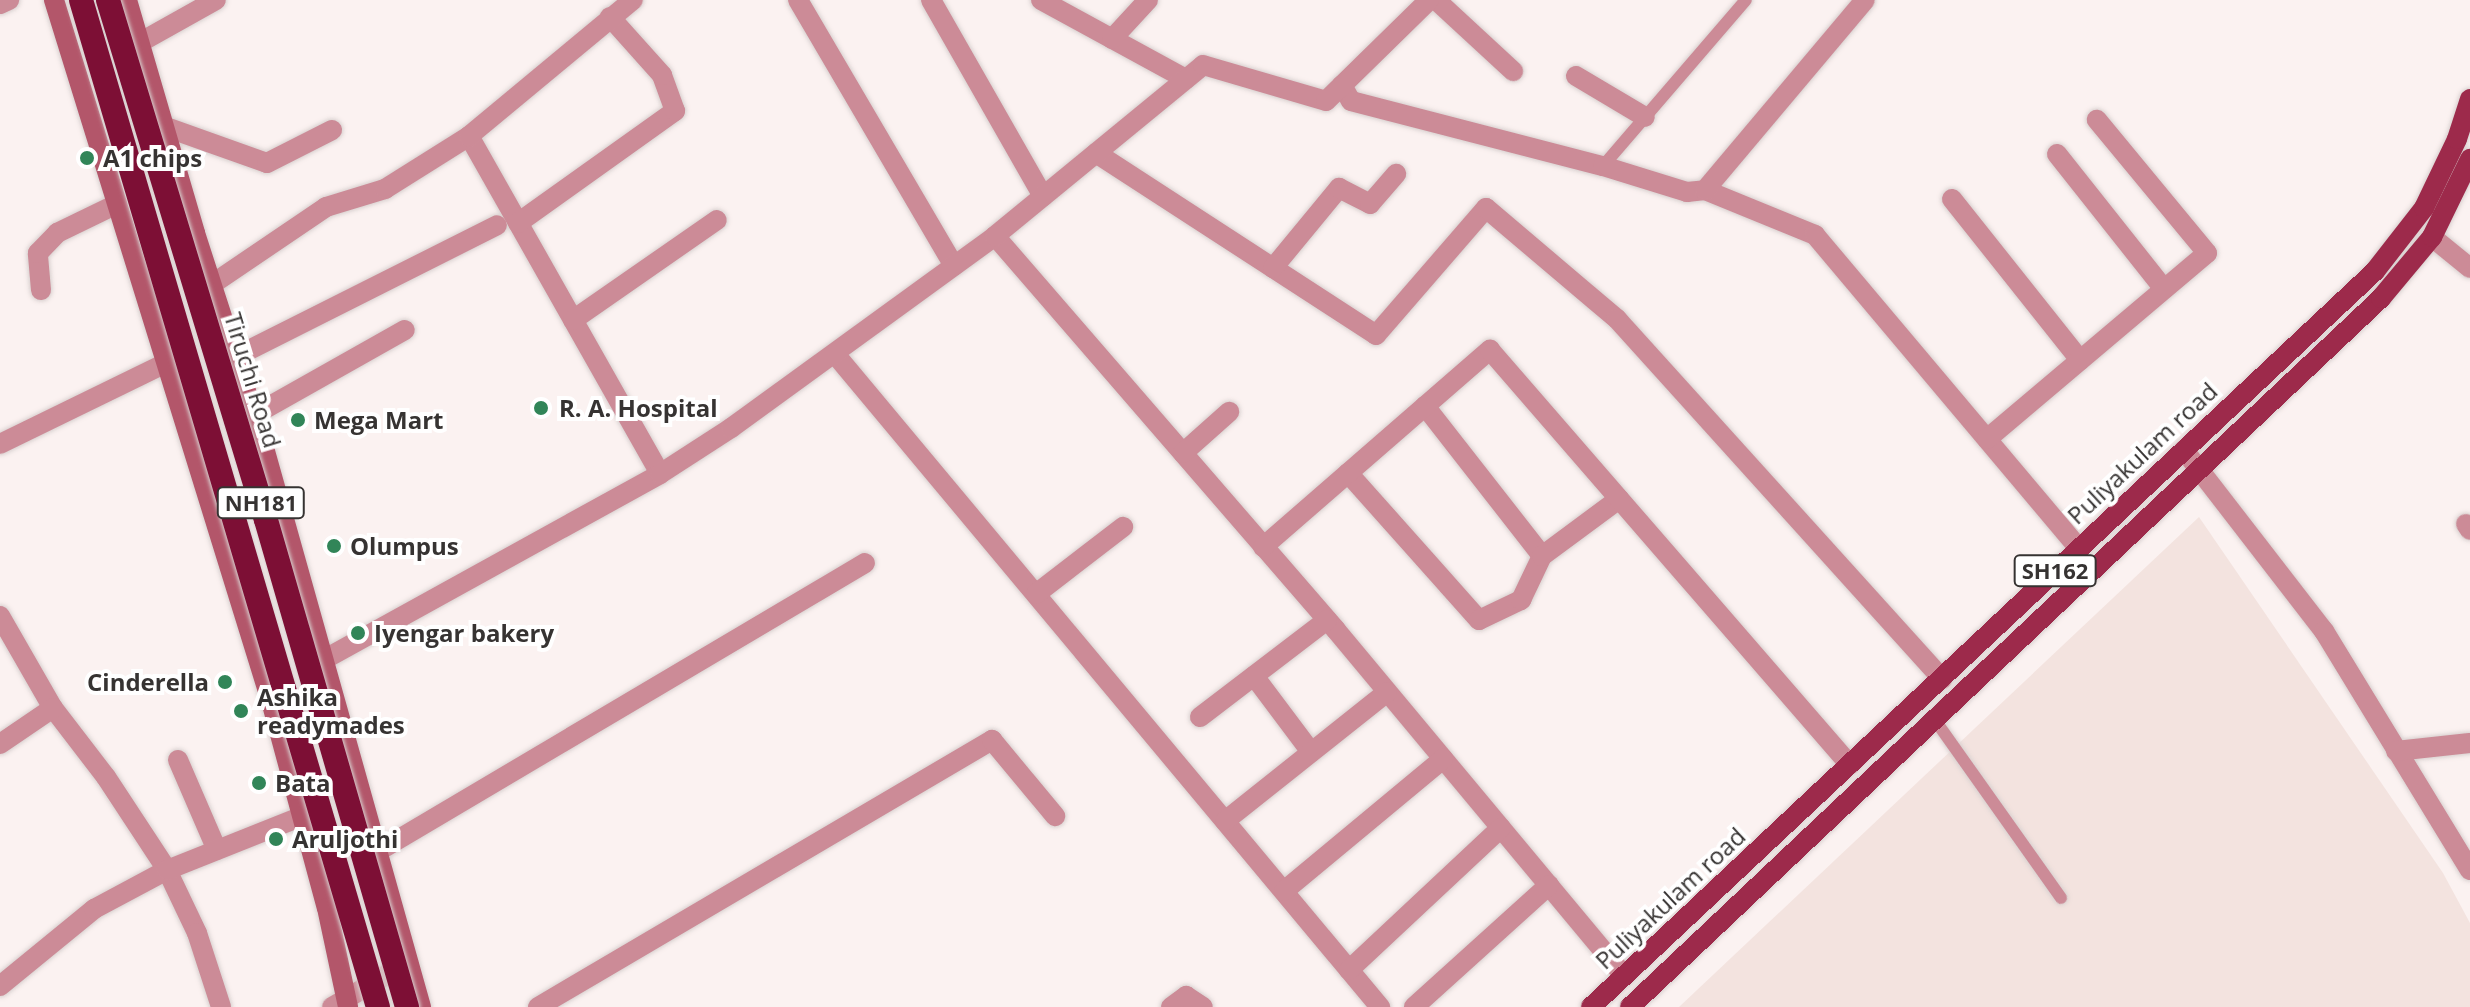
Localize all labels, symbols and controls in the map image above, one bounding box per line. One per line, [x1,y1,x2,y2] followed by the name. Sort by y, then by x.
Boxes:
[103,144,202,172] place label: A1 chips
[78,149,96,167] marker: A1 chips
[219,309,287,451] street label: Tiruchi Road
[2061,376,2223,530] street label: Puliyakulam road
[559,394,717,422] place label: R. A. Hospital
[530,397,552,419] marker: R. A. Hospital
[314,406,444,434] place label: Mega Mart
[289,411,307,429] marker: Mega Mart
[215,485,307,521] road number: NH181
[350,532,459,560] place label: Olumpus
[325,537,343,555] marker: Olumpus
[2013,553,2097,589] road number: SH162
[374,619,554,647] place label: Iyengar bakery
[349,624,367,642] marker: Iyengar bakery
[87,668,209,696] place label: Cinderella
[216,673,234,691] marker: Cinderella
[257,683,405,739] place label: Ashika readymades
[232,702,250,720] marker: Ashika readymades
[275,769,331,797] place label: Bata
[250,774,268,792] marker: Bata
[1589,821,1751,975] street label: Puliyakulam road
[292,825,398,853] place label: Aruljothi
[267,830,285,848] marker: Aruljothi

